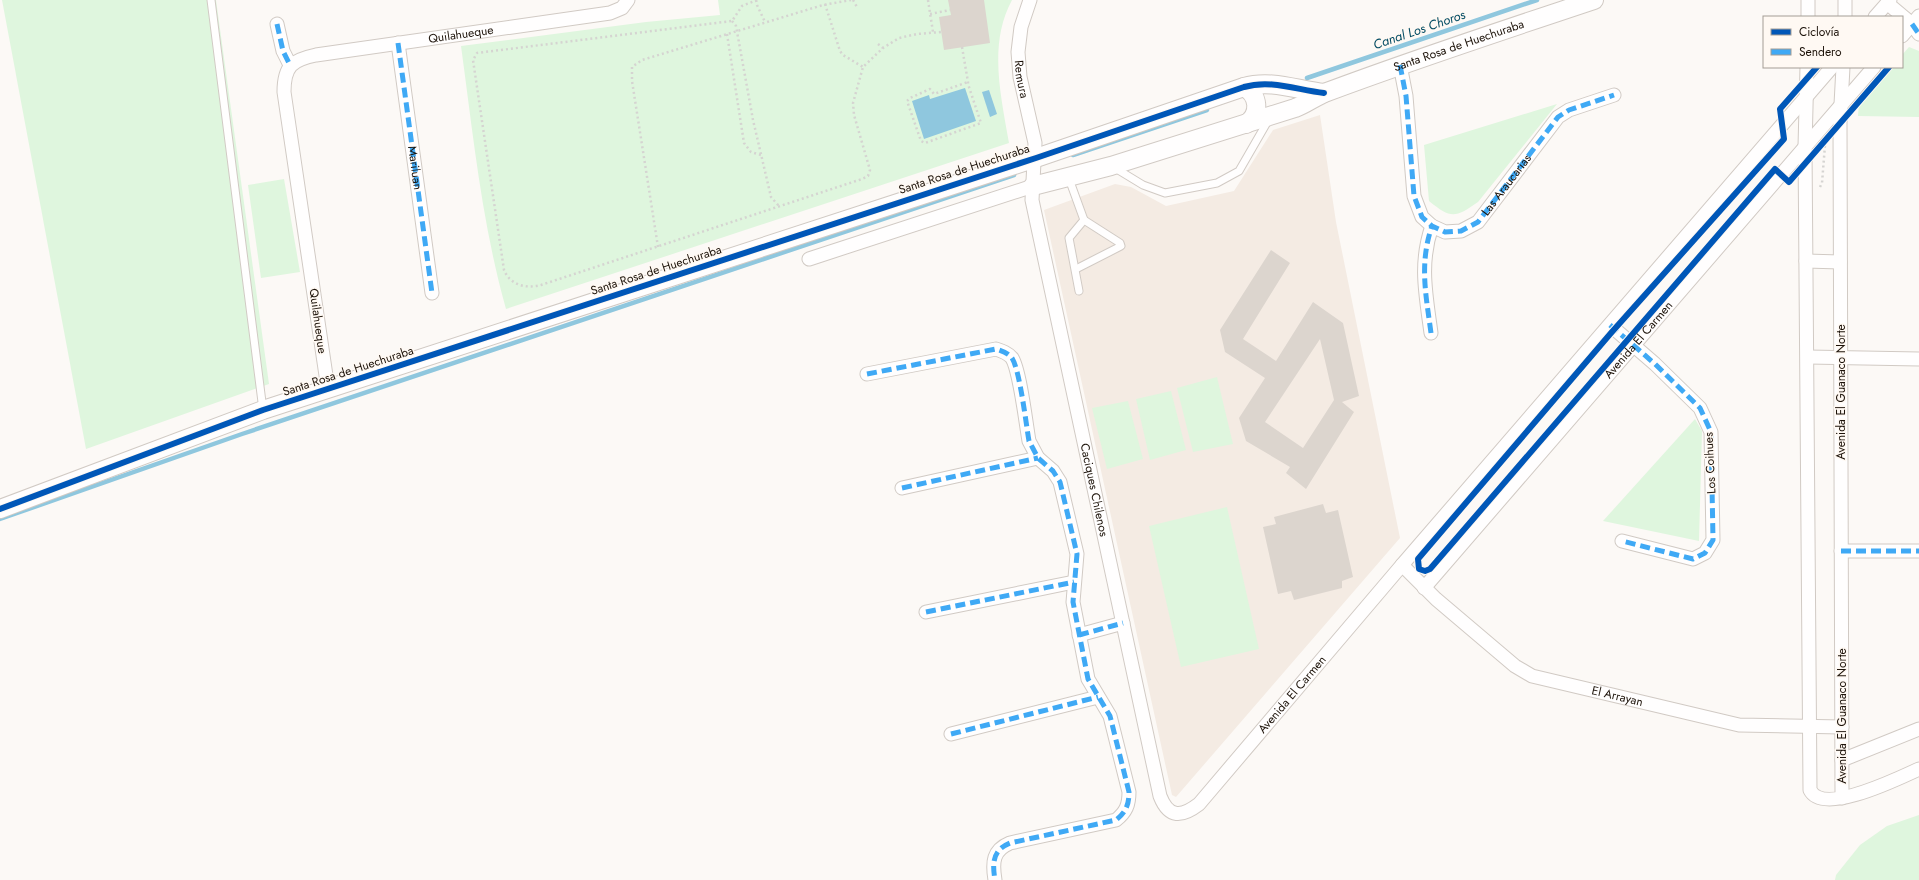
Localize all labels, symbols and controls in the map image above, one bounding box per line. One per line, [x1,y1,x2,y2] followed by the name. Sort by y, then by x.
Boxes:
[1371,5,1469,54] water label: Canal Los Choros
[1391,15,1527,76] street label: Santa Rosa de Huechuraba
[1763,16,1903,68] legend
[427,21,495,48] street label: Quilahueque
[1799,23,1840,41] text: Ciclovía
[1799,43,1842,61] text: Sendero
[1010,59,1034,100] street label: Remura
[896,139,1032,199] street label: Santa Rosa de Huechuraba
[403,145,427,191] street label: Mariluan
[1477,150,1536,219] street label: Las Araucarias
[588,240,724,300] street label: Santa Rosa de Huechuraba
[305,287,331,355] street label: Quilahueque
[1600,297,1677,382] street label: Avenida El Carmen
[1832,324,1850,460] street label: Avenida El Guanaco Norte
[280,341,416,401] street label: Santa Rosa de Huechuraba
[1699,431,1721,494] street label: Los Coihues
[1075,442,1113,538] street label: Caciques Chilenos
[1833,648,1851,784] street label: Avenida El Guanaco Norte
[1254,652,1330,737] street label: Avenida El Carmen
[1590,681,1645,711] street label: El Arrayan

